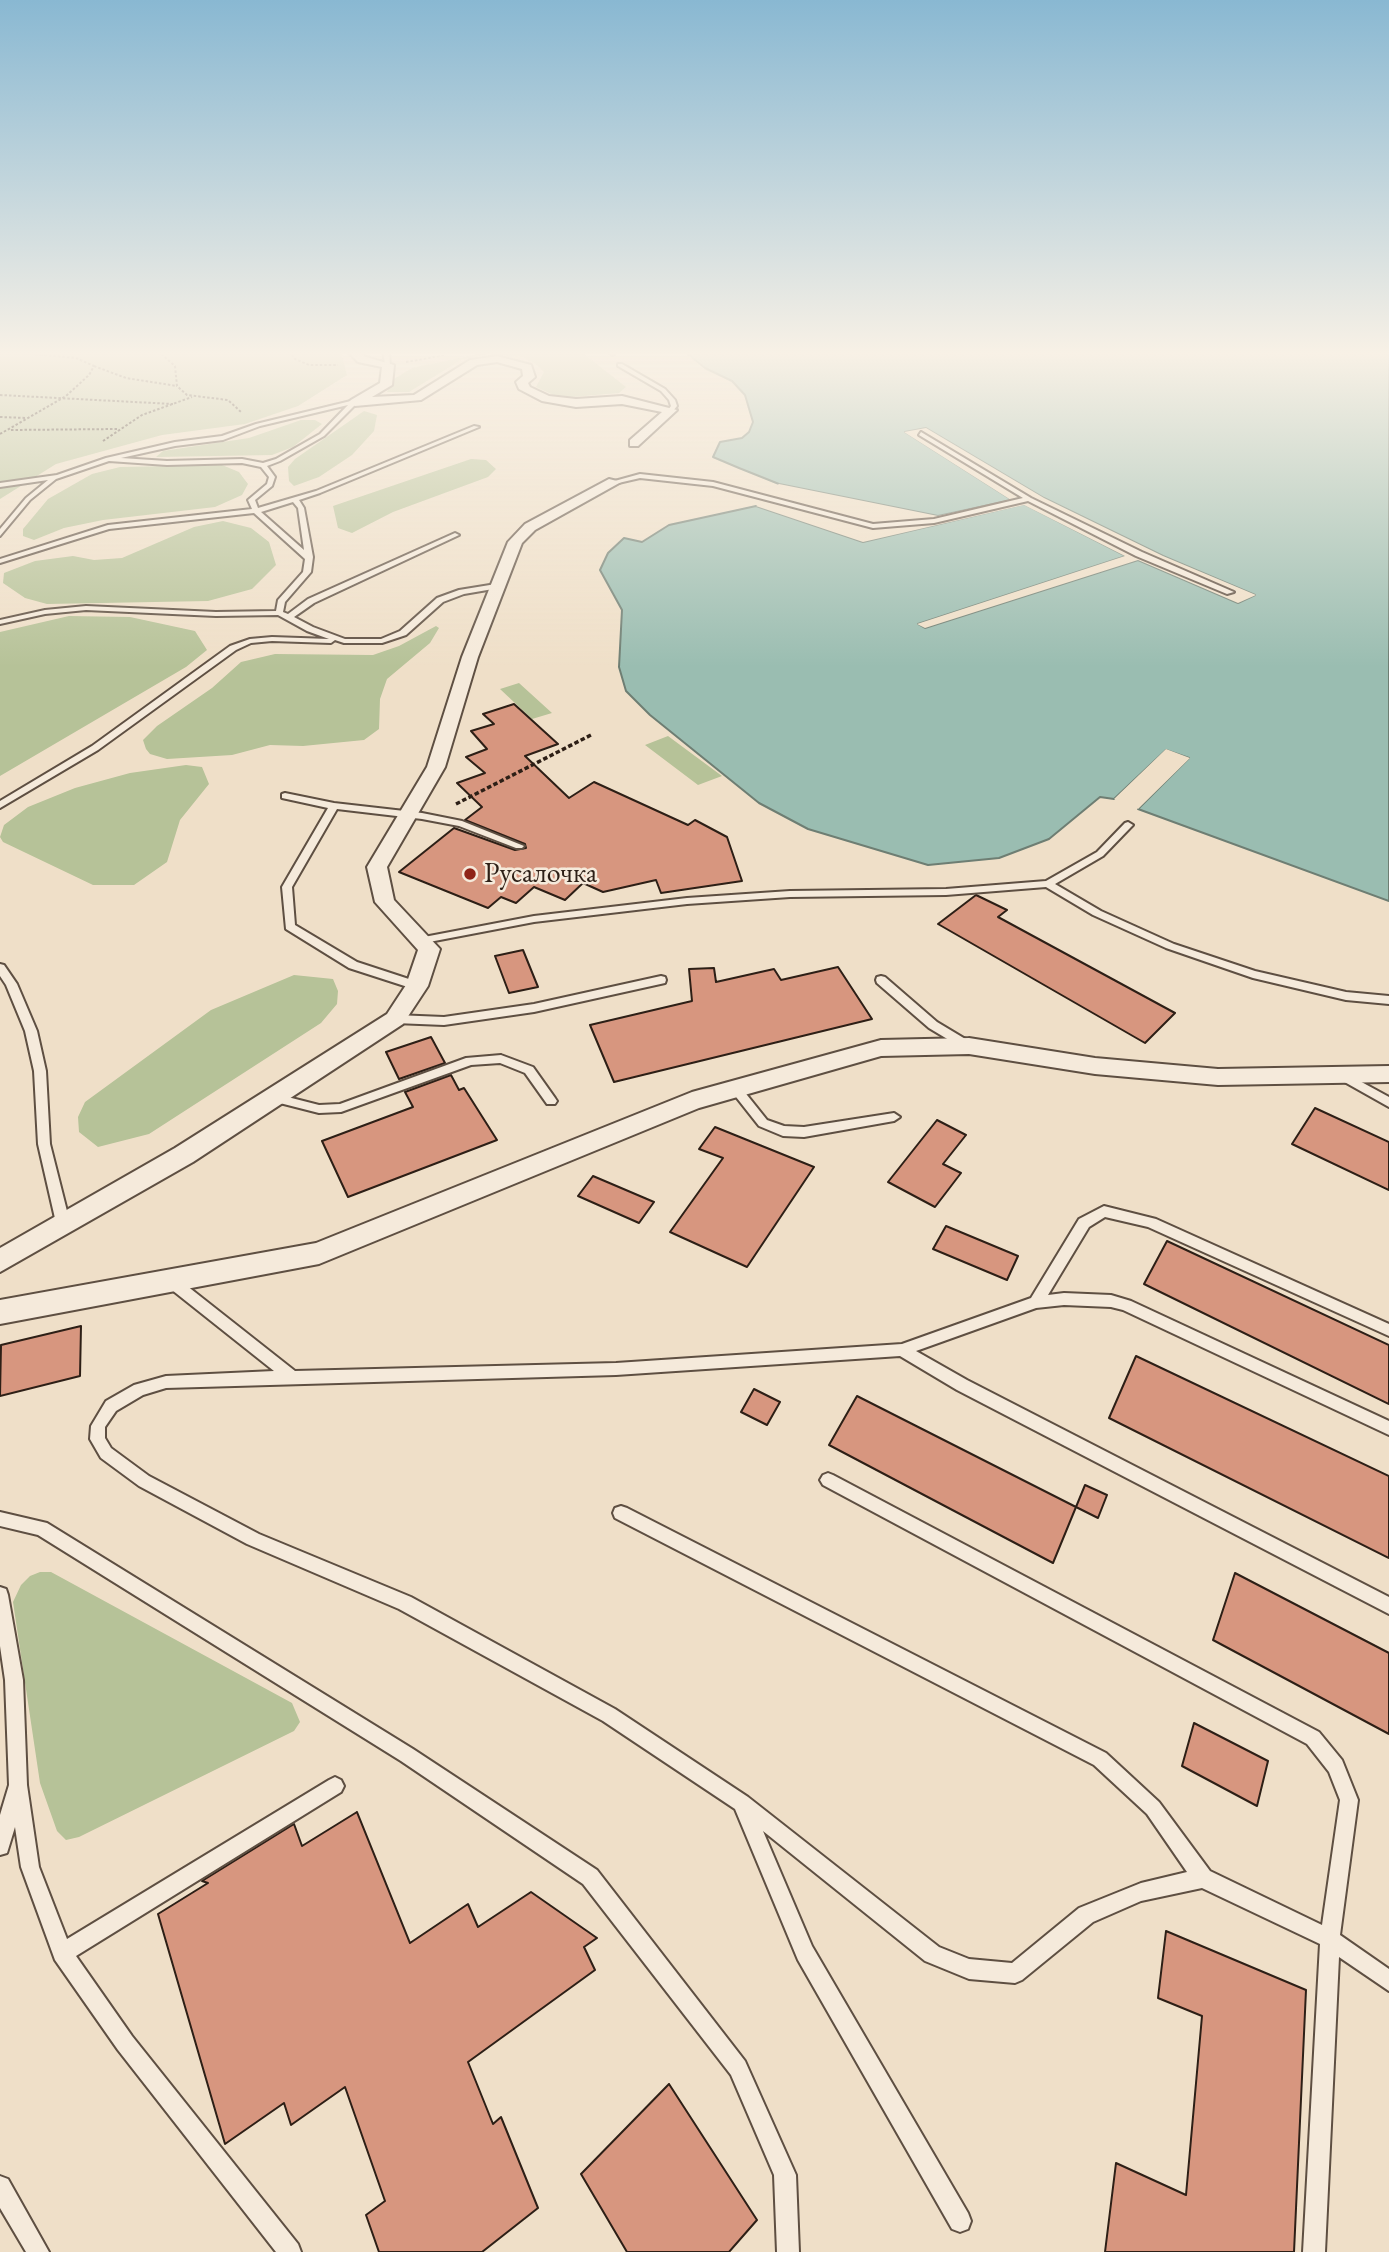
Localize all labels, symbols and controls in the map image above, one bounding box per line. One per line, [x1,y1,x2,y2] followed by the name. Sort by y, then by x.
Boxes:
[484,857,597,891] place label: Русалочка
[462,866,478,882] marker: Русалочка

